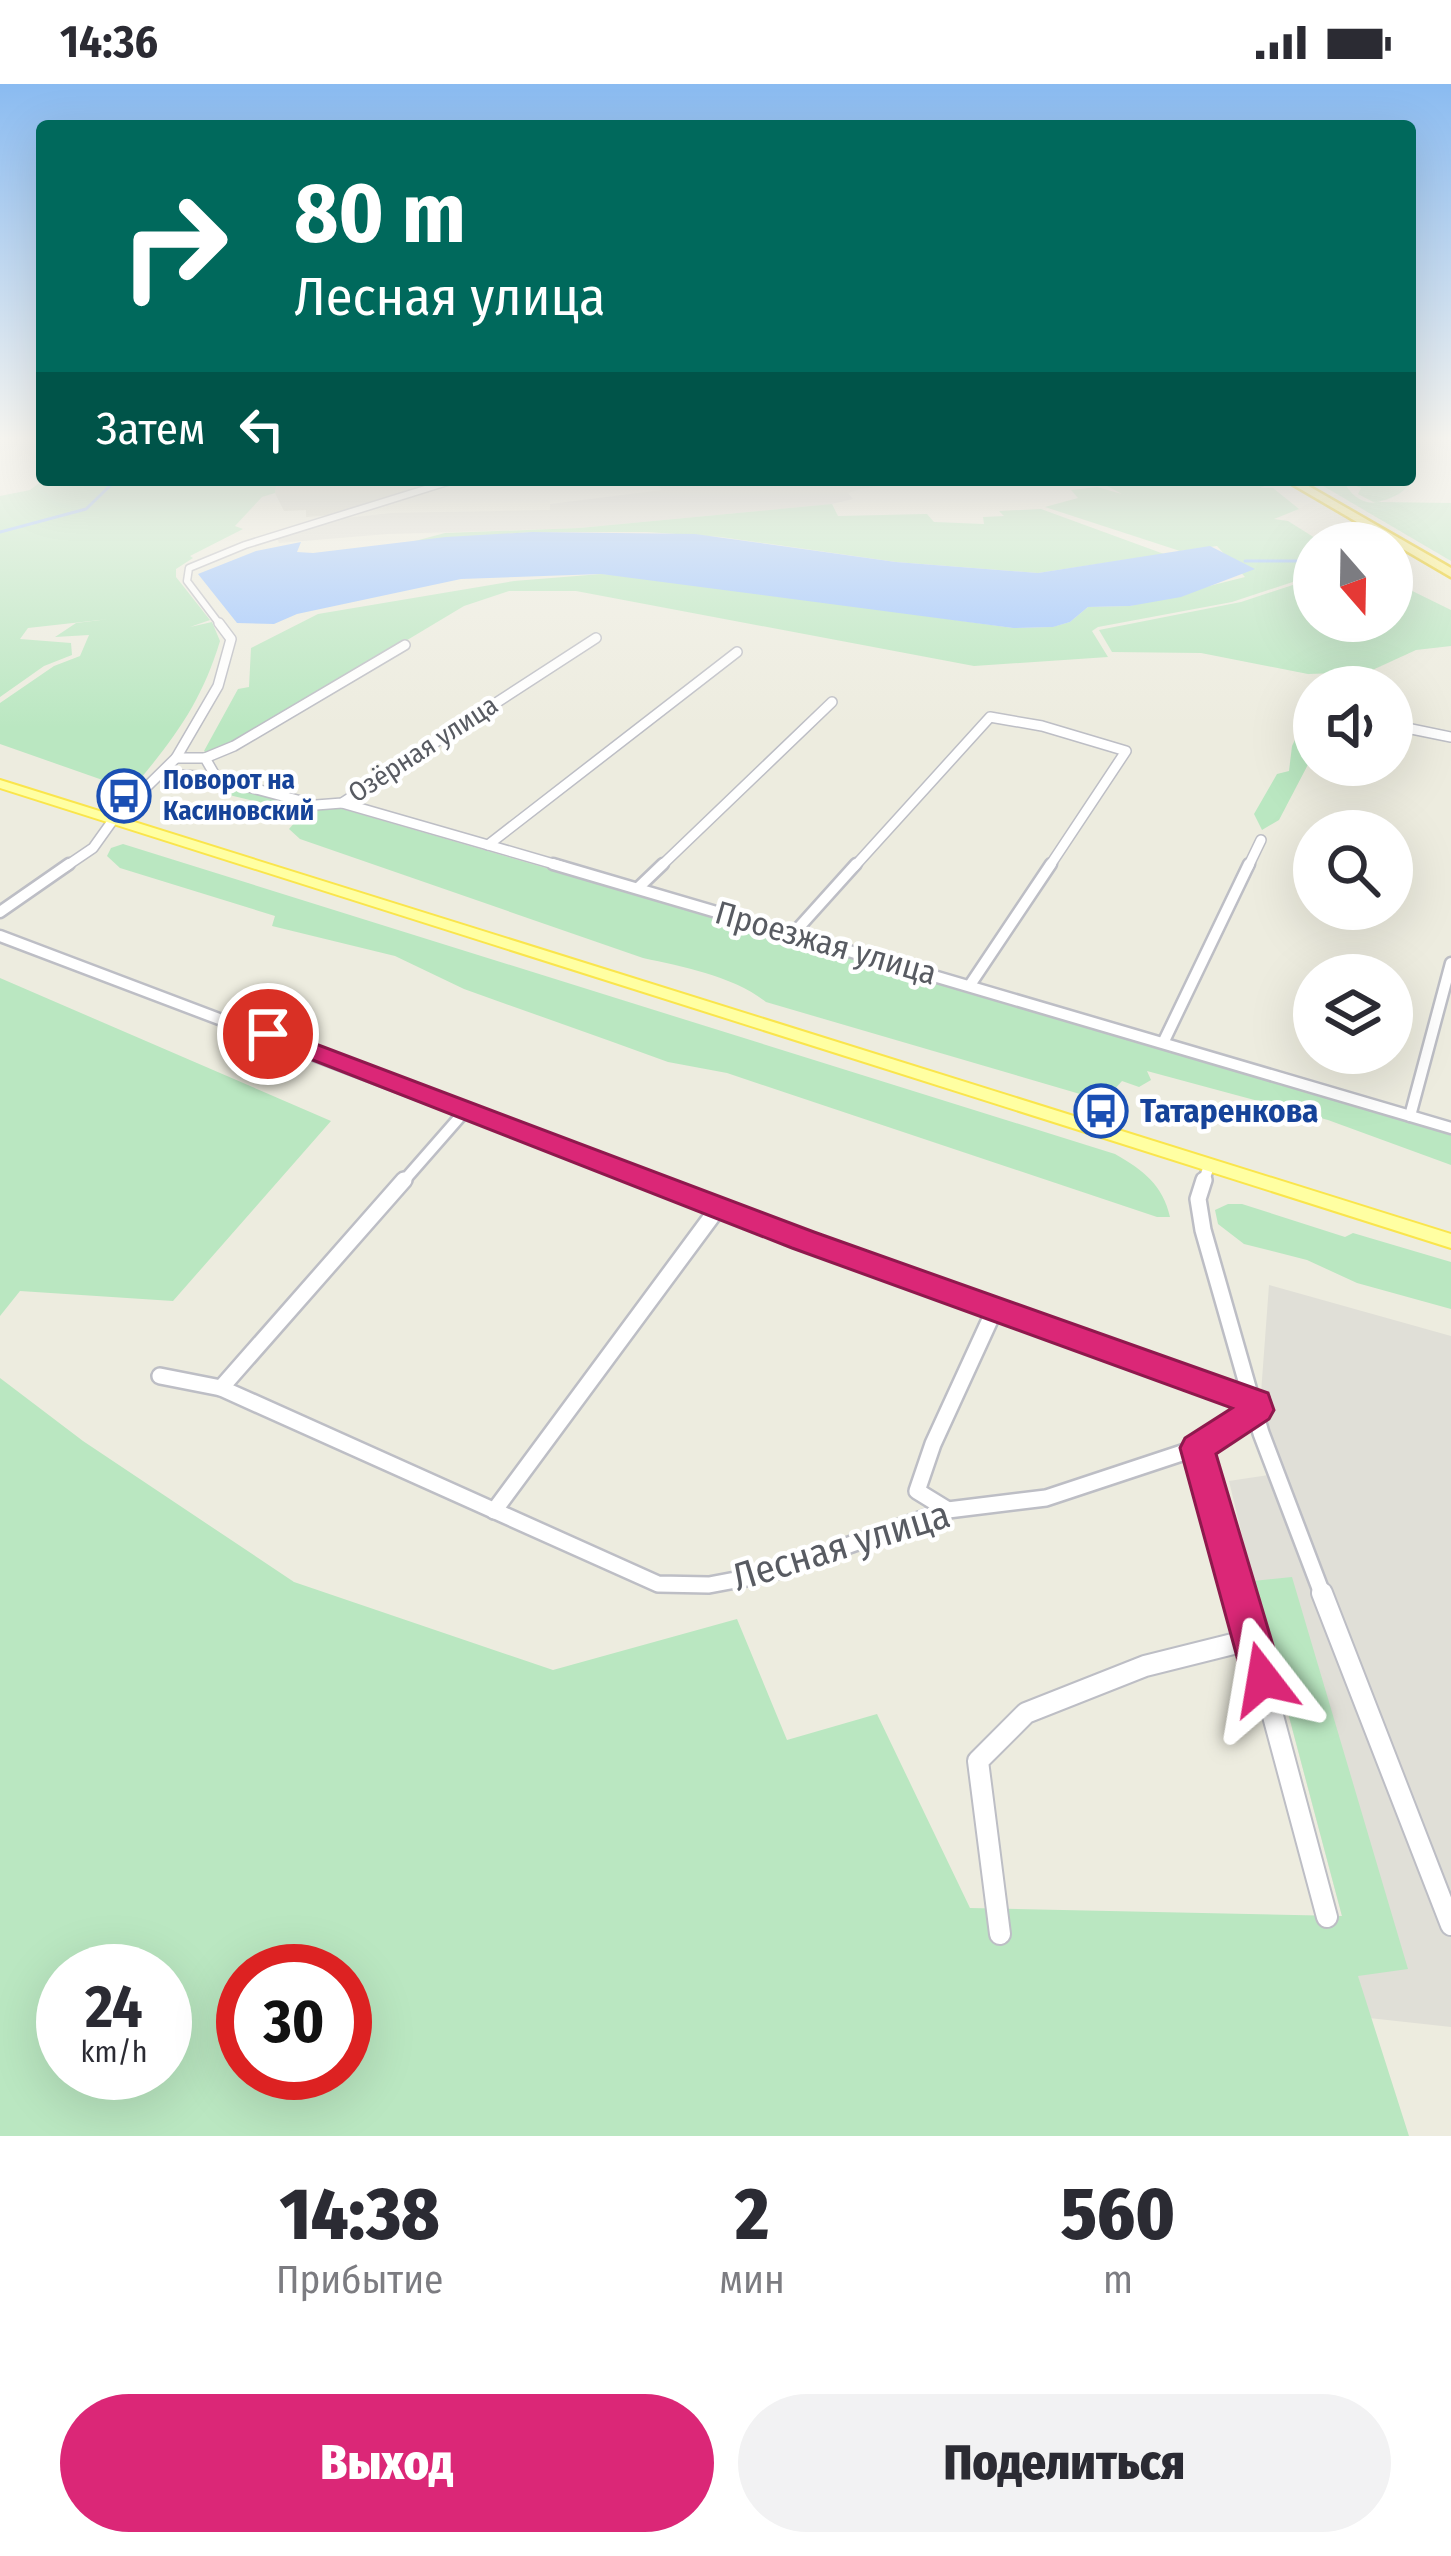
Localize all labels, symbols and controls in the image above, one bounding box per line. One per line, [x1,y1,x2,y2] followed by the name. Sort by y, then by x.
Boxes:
[60,15,158,69] text: 14:36
[294,163,466,264] text: 80 m
[96,168,252,324] icon: right
[294,265,606,329] text: Лесная улица
[229,396,295,462] icon: left
[96,402,205,456] text: Затем
[1293,522,1413,642] north arrow
[1293,522,1413,1074] map controls
[1293,666,1413,786] button: sound
[342,689,504,809] street label: Озёрная улица
[163,764,314,827] place label: Поворот на Касиновский
[96,768,152,824] bus stop icon: Поворот на Касиновский
[1293,810,1413,930] button: search
[711,892,941,994] street label: Проезжая улица
[1293,954,1413,1074] button: layers
[217,983,319,1085] pin
[235,1001,301,1067] icon: arrive
[1073,1083,1129,1139] bus stop icon: Татаренкова
[1140,1091,1318,1131] place label: Татаренкова
[727,1491,955,1601] street label: Лесная улица
[1200,1616,1326,1742] position arrow
[216,1944,372,2100] speed limit sign: 30
[85,1971,143,2043] text: 24
[81,2034,147,2070] text: km/h
[280,2172,440,2258] text: 14:38
[735,2172,769,2258] text: 2
[1061,2172,1175,2258] text: 560
[276,2257,443,2303] text: Прибытие
[719,2257,785,2303] text: мин
[1103,2257,1133,2303] text: m
[60,2394,714,2532] button: Выход
[738,2394,1391,2532] button: Поделиться

